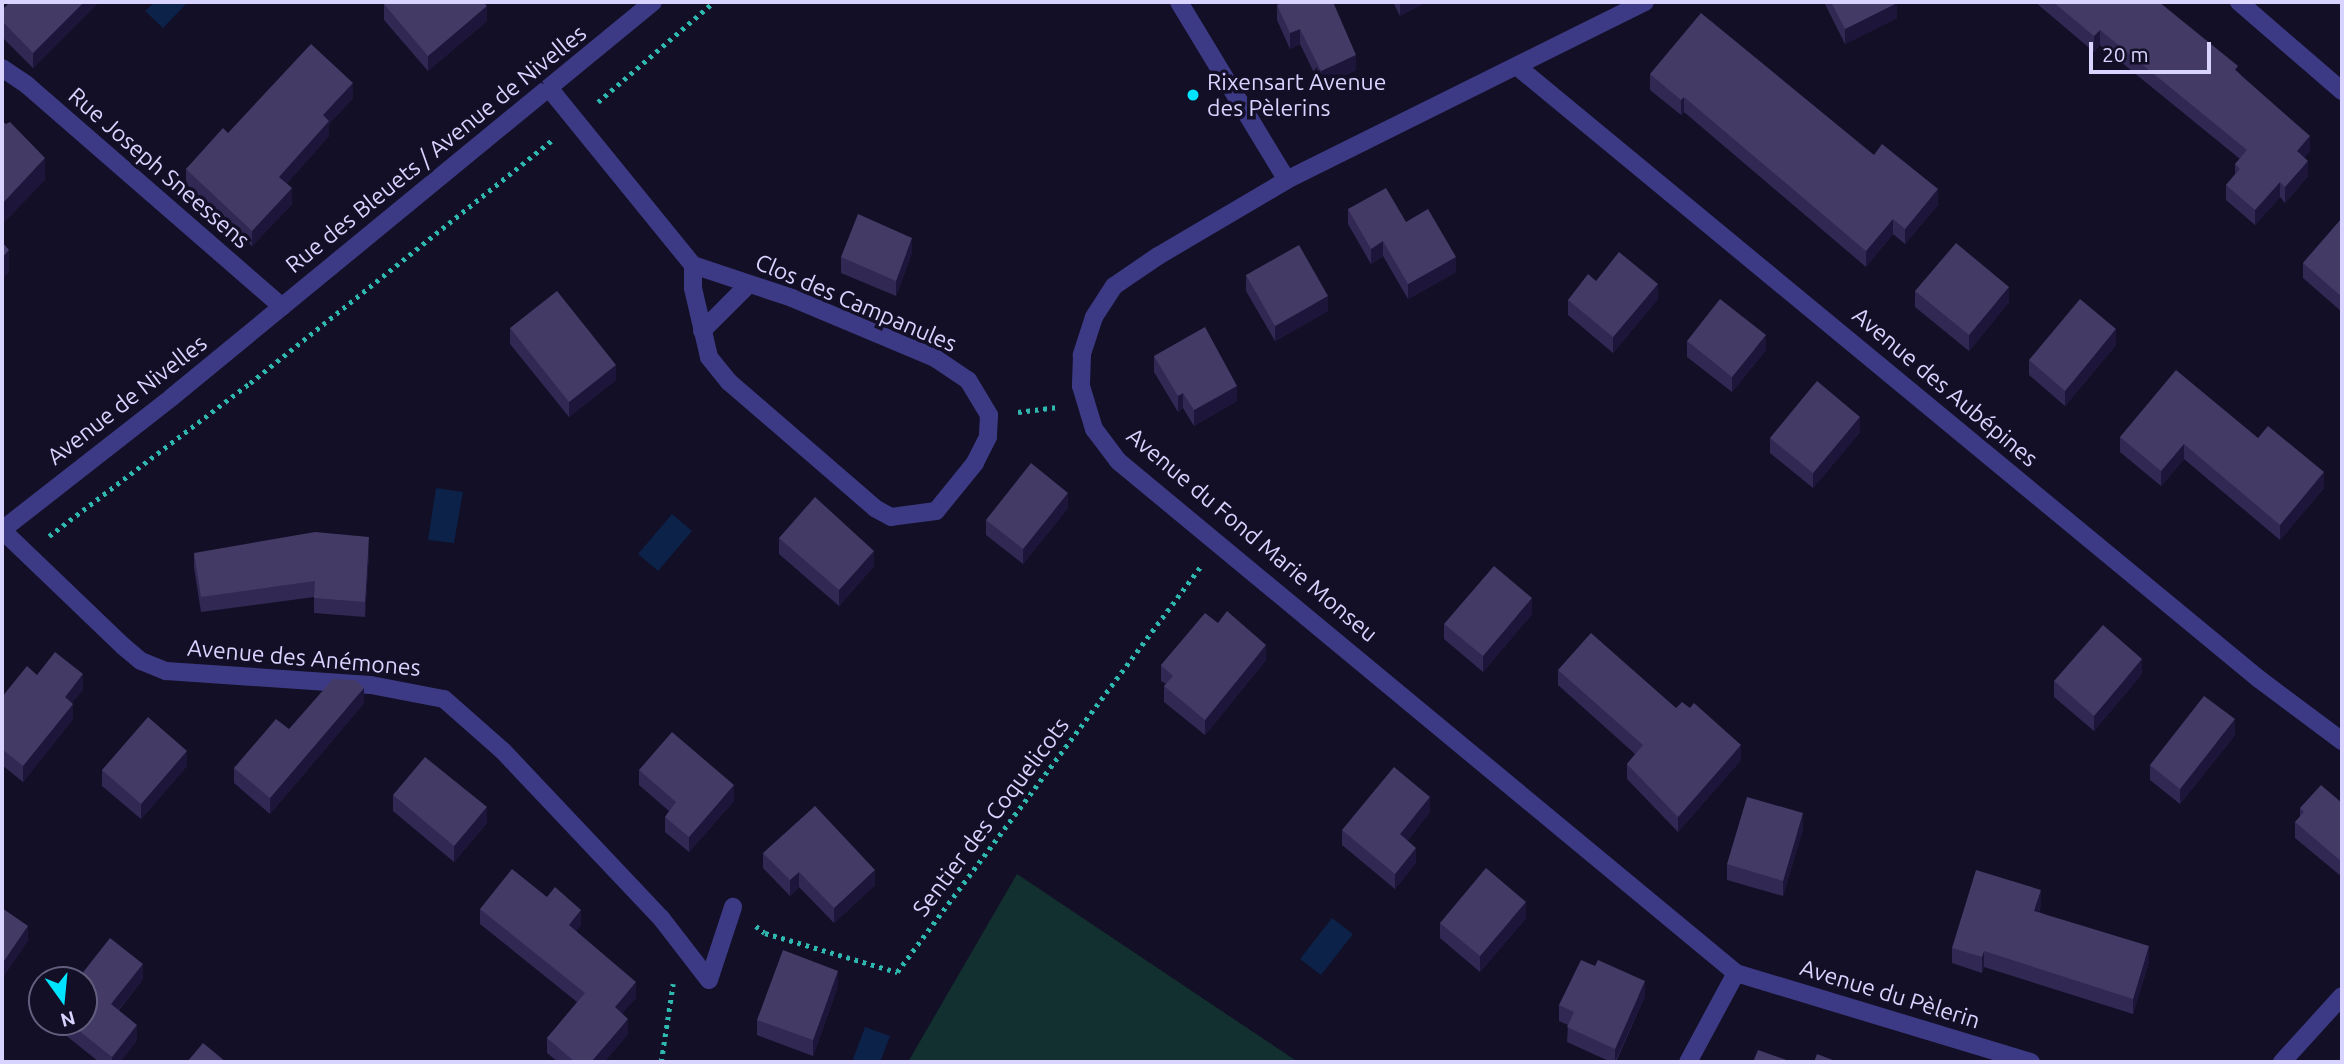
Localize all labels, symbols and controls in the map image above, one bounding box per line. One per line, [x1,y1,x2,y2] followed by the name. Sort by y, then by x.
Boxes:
[280,19,592,279] street label: Rue des Bleuets / Avenue de Nivelles
[2092,28,2214,72] scale bar
[2102,42,2149,66] text: 20 m
[1207,68,1386,122] place label: Rixensart Avenue des Pèlerins
[63,82,255,254] street label: Rue Joseph Sneessens
[1185,87,1201,103] marker: Rixensart Avenue des Pèlerins
[751,248,961,358] street label: Clos des Campanules
[1847,301,2043,473] street label: Avenue des Aubépines
[42,329,212,471] street label: Avenue de Nivelles
[1121,422,1383,648] street label: Avenue du Fond Marie Monseu
[186,634,422,682] street label: Avenue des Anémones
[907,712,1075,922] street label: Sentier des Coquelicots
[1797,954,1983,1034] street label: Avenue du Pèlerin
[28,966,98,1036] north arrow
[58,1007,78,1032] text: N

